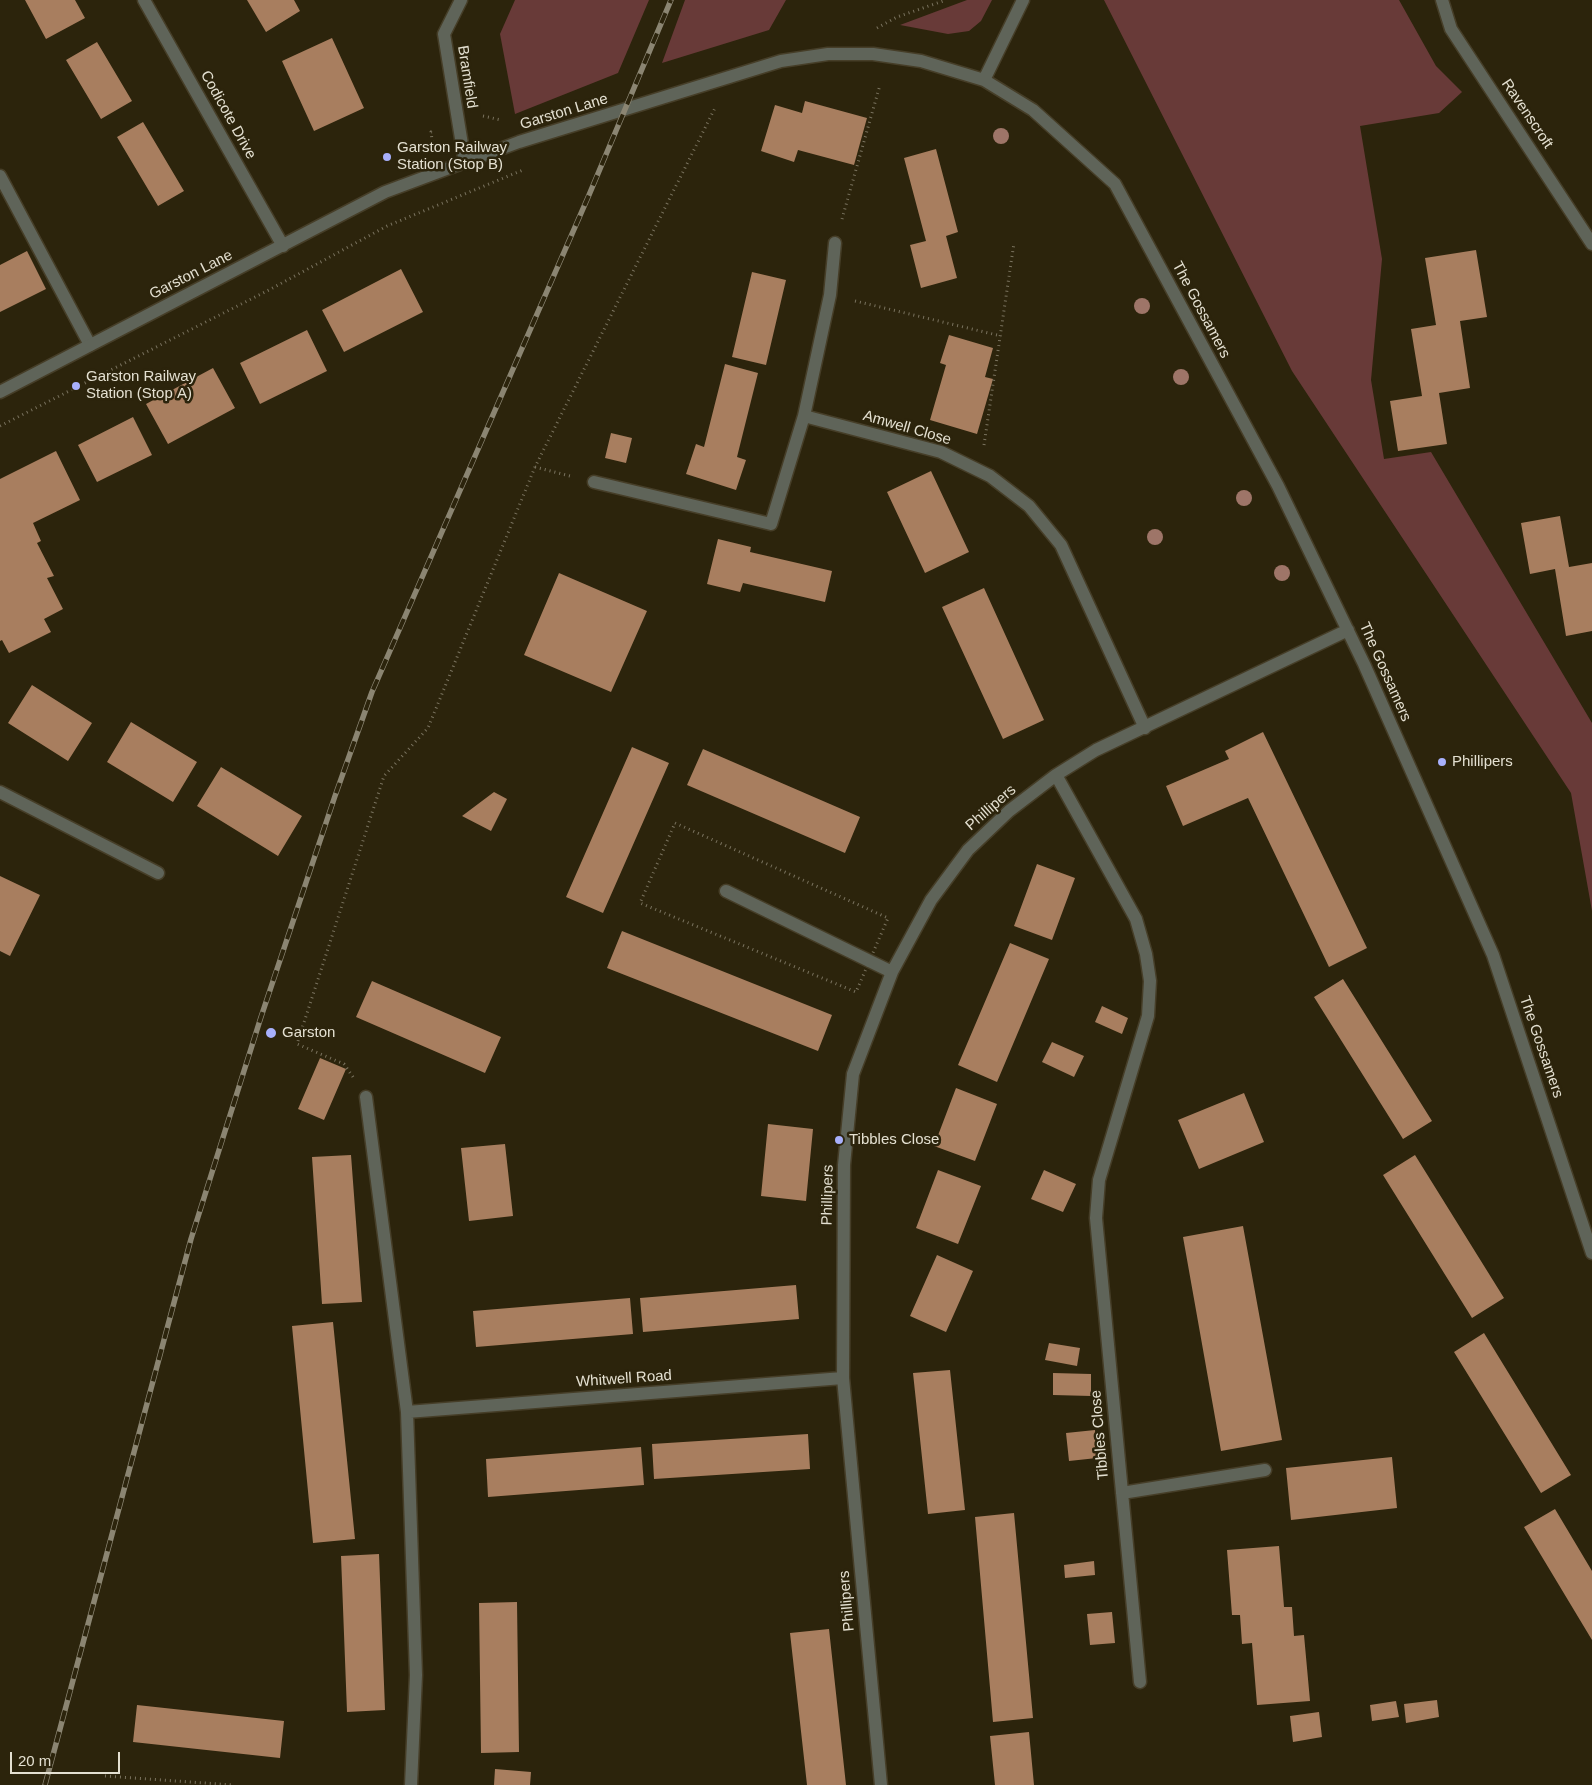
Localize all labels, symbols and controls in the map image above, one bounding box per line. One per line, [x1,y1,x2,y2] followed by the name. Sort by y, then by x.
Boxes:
[453,44,481,110] street label: Bramfield
[196,68,260,162] street label: Codicote Drive
[1497,76,1557,152] street label: Ravenscroft
[518,90,610,134] street label: Garston Lane
[397,139,507,174] place label: Garston Railway Station (Stop B)
[381,151,393,163] marker: Garston Railway Station (Stop B)
[146,246,236,304] street label: Garston Lane
[1168,259,1234,361] street label: The Gossamers
[86,368,196,403] place label: Garston Railway Station (Stop A)
[70,380,82,392] marker: Garston Railway Station (Stop A)
[861,407,953,449] street label: Amwell Close
[1355,620,1415,724] street label: The Gossamers
[1452,753,1513,771] place label: Phillipers
[1436,756,1448,768] marker: Phillipers
[962,781,1020,835] street label: Phillipers
[1515,994,1567,1100] street label: The Gossamers
[282,1024,335,1042] place label: Garston
[264,1026,278,1040] marker: Garston
[849,1131,939,1149] place label: Tibbles Close
[833,1134,845,1146] marker: Tibbles Close
[818,1164,838,1226] street label: Phillipers
[576,1367,672,1391] street label: Whitwell Road
[1087,1389,1113,1481] street label: Tibbles Close
[835,1570,859,1632] street label: Phillipers
[12,1742,122,1774] scale bar
[18,1752,51,1769] text: 20 m

